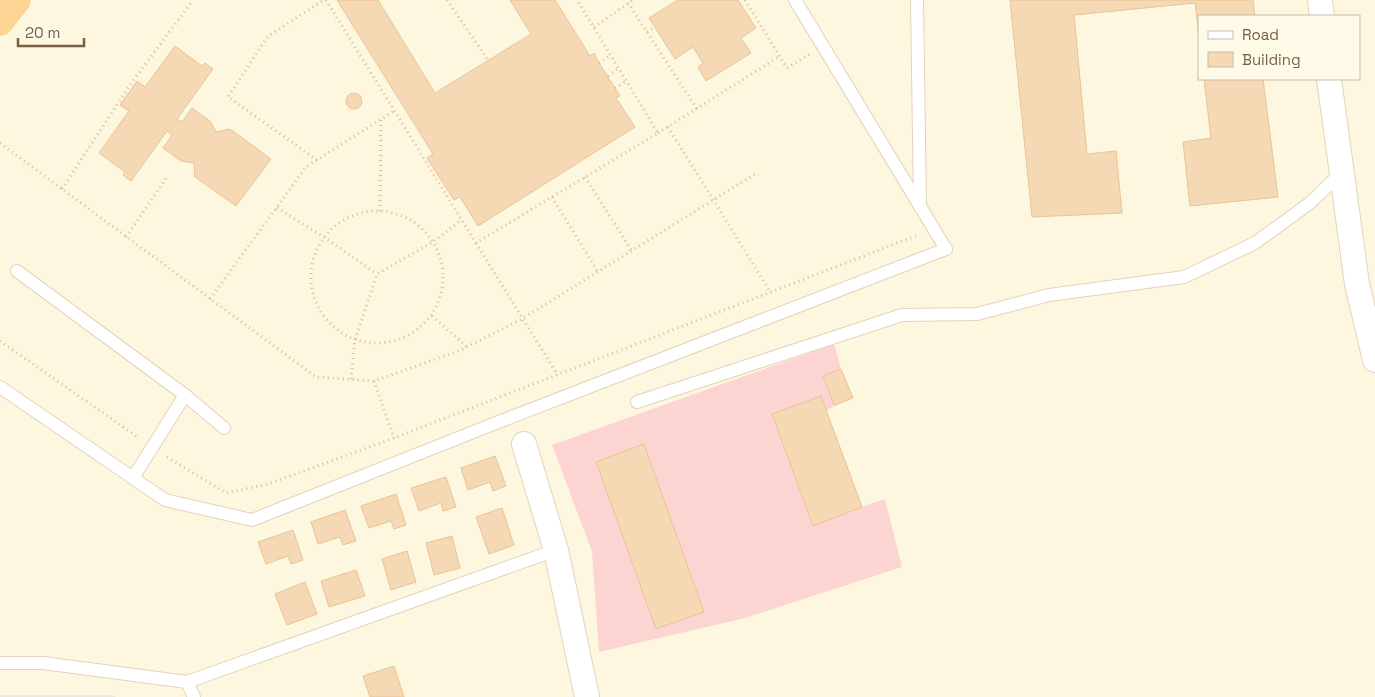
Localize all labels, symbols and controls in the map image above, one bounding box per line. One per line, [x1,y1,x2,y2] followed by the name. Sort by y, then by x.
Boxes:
[18,15,84,47] scale bar
[1198,15,1360,80] legend
[25,23,60,42] text: 20 m
[1242,25,1279,44] text: Road
[1242,50,1301,69] text: Building

